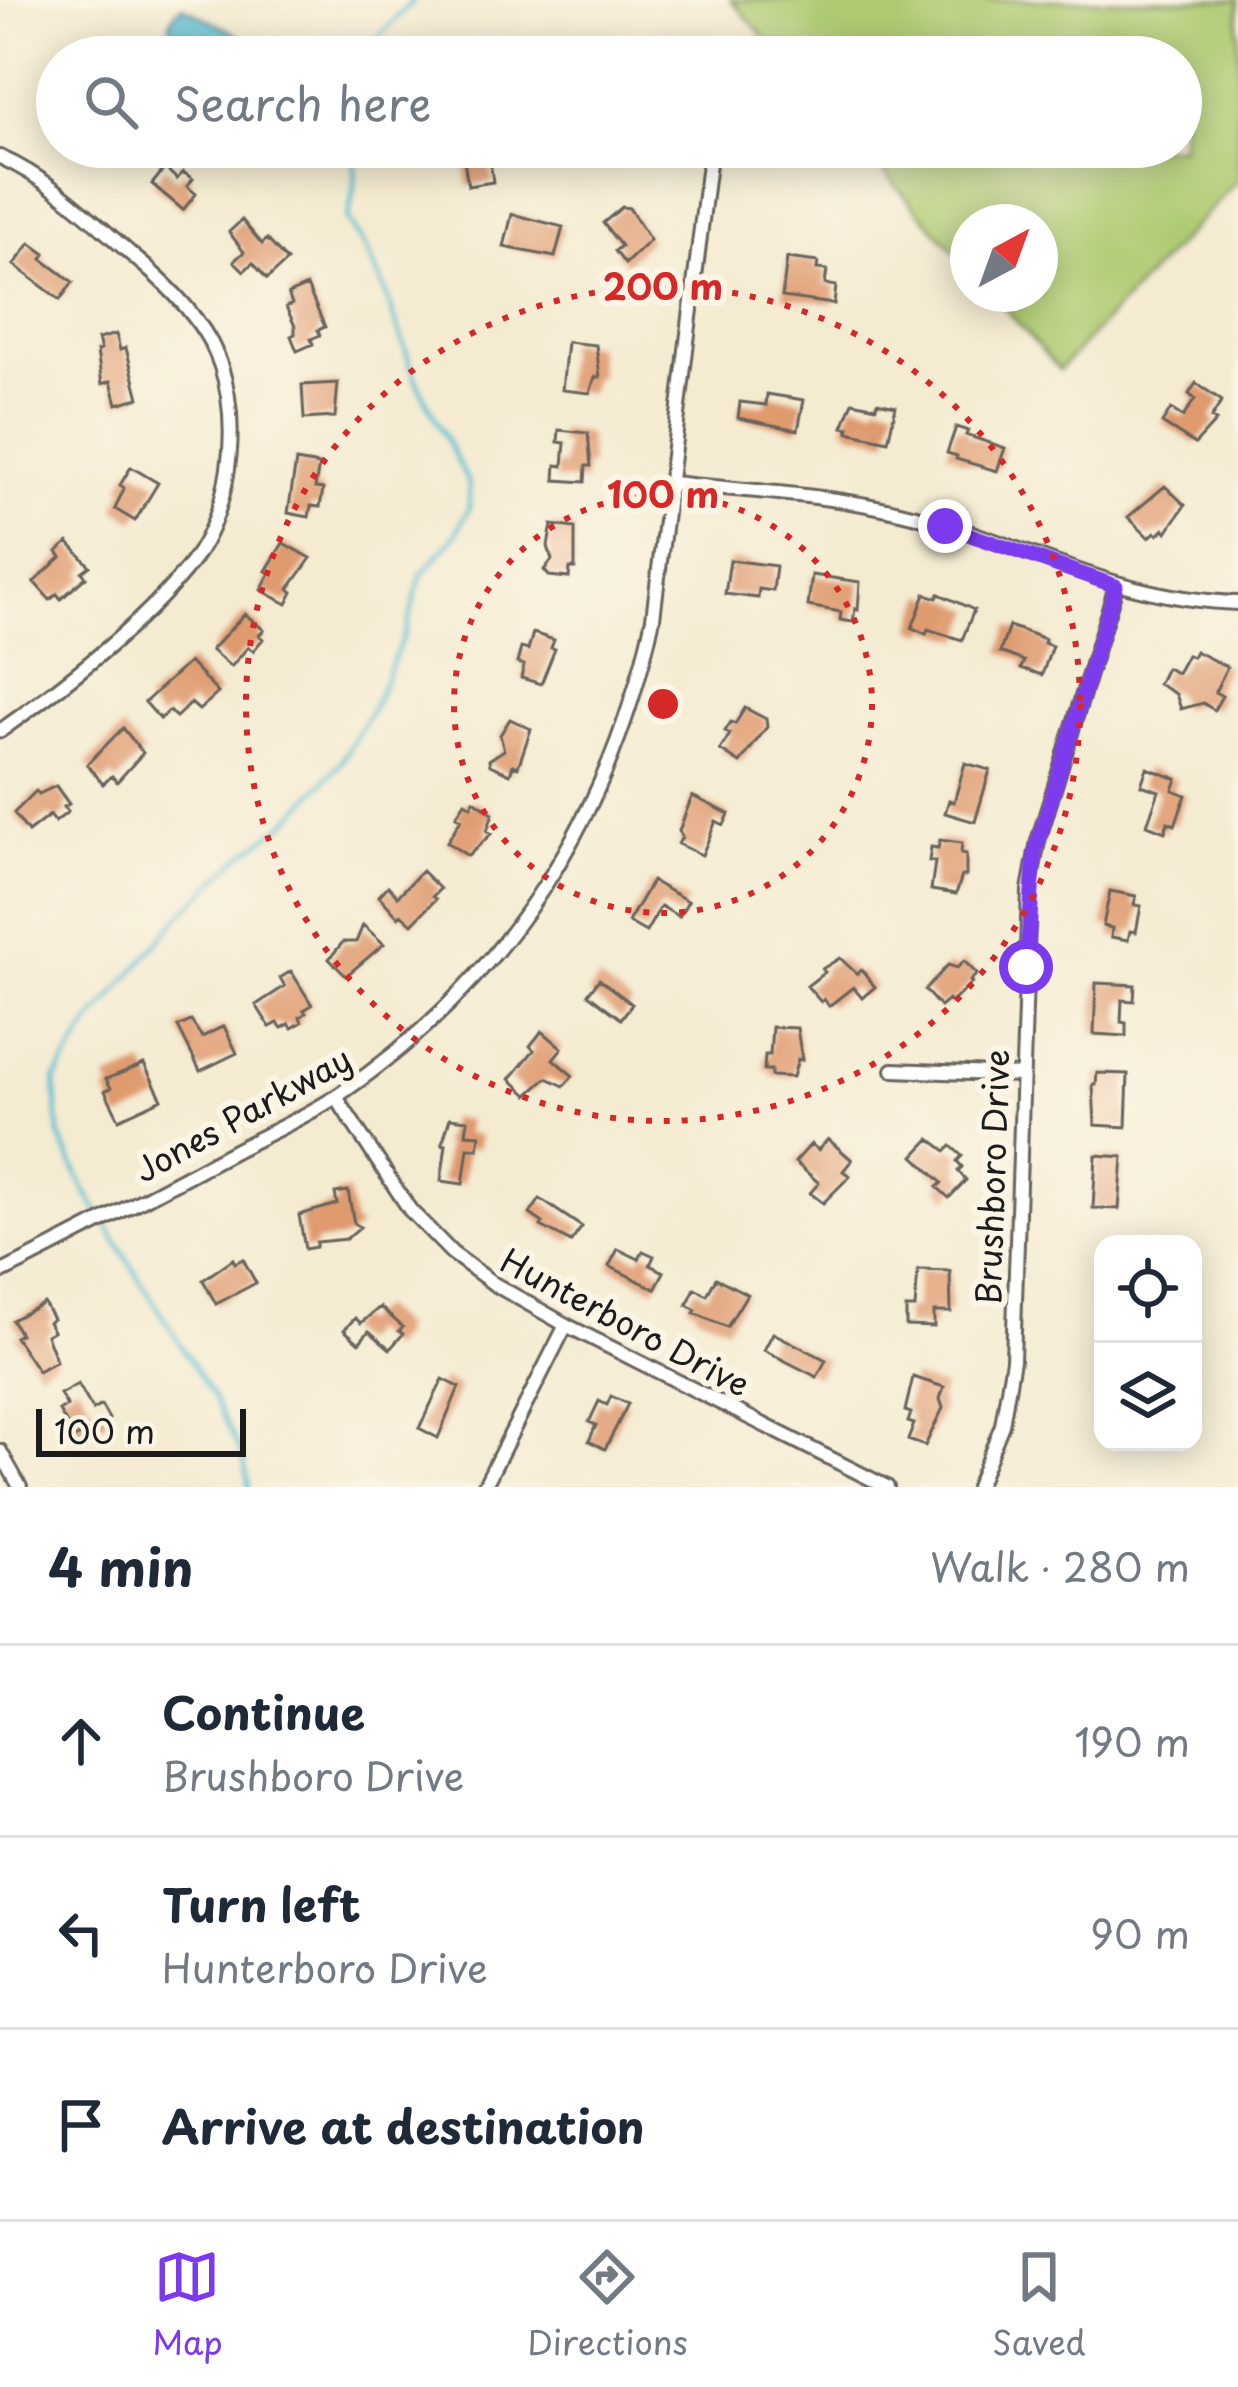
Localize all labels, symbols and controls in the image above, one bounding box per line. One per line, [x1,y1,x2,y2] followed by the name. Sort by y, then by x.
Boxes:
[36,36,1202,168] search box
[174,68,431,136] text: Search here
[78,69,144,135] icon: search
[950,204,1058,312] north arrow
[603,258,723,312] text: 200 m
[607,466,719,520] text: 100 m
[918,499,972,553] route end
[642,683,684,725] centre of rings
[999,940,1053,994] route start
[124,1033,360,1193] street label: Jones Parkway
[962,1048,1020,1306] street label: Brushboro Drive
[493,1234,759,1408] street label: Hunterboro Drive
[1094,1235,1202,1451] map controls
[1094,1235,1202,1343] button: locate
[1094,1343,1202,1451] button: layers
[36,1403,246,1456] scale bar
[54,1405,155,1455] text: 100 m
[48,1527,193,1604] text: 4 min
[930,1536,1190,1595] text: Walk · 280 m
[162,1677,365,1745] text: Continue
[48,1708,114,1774] icon: ahead
[1074,1711,1190,1770] text: 190 m
[162,1745,464,1804] text: Brushboro Drive
[162,1869,361,1937] text: Turn left
[48,1900,114,1966] icon: left
[1090,1903,1190,1962] text: 90 m
[162,1937,488,1996] text: Hunterboro Drive
[162,2091,645,2159] text: Arrive at destination
[48,2092,114,2158] icon: arrive
[152,2244,223,2366] tab: Map
[527,2244,688,2366] tab: Directions
[992,2244,1086,2366] tab: Saved

